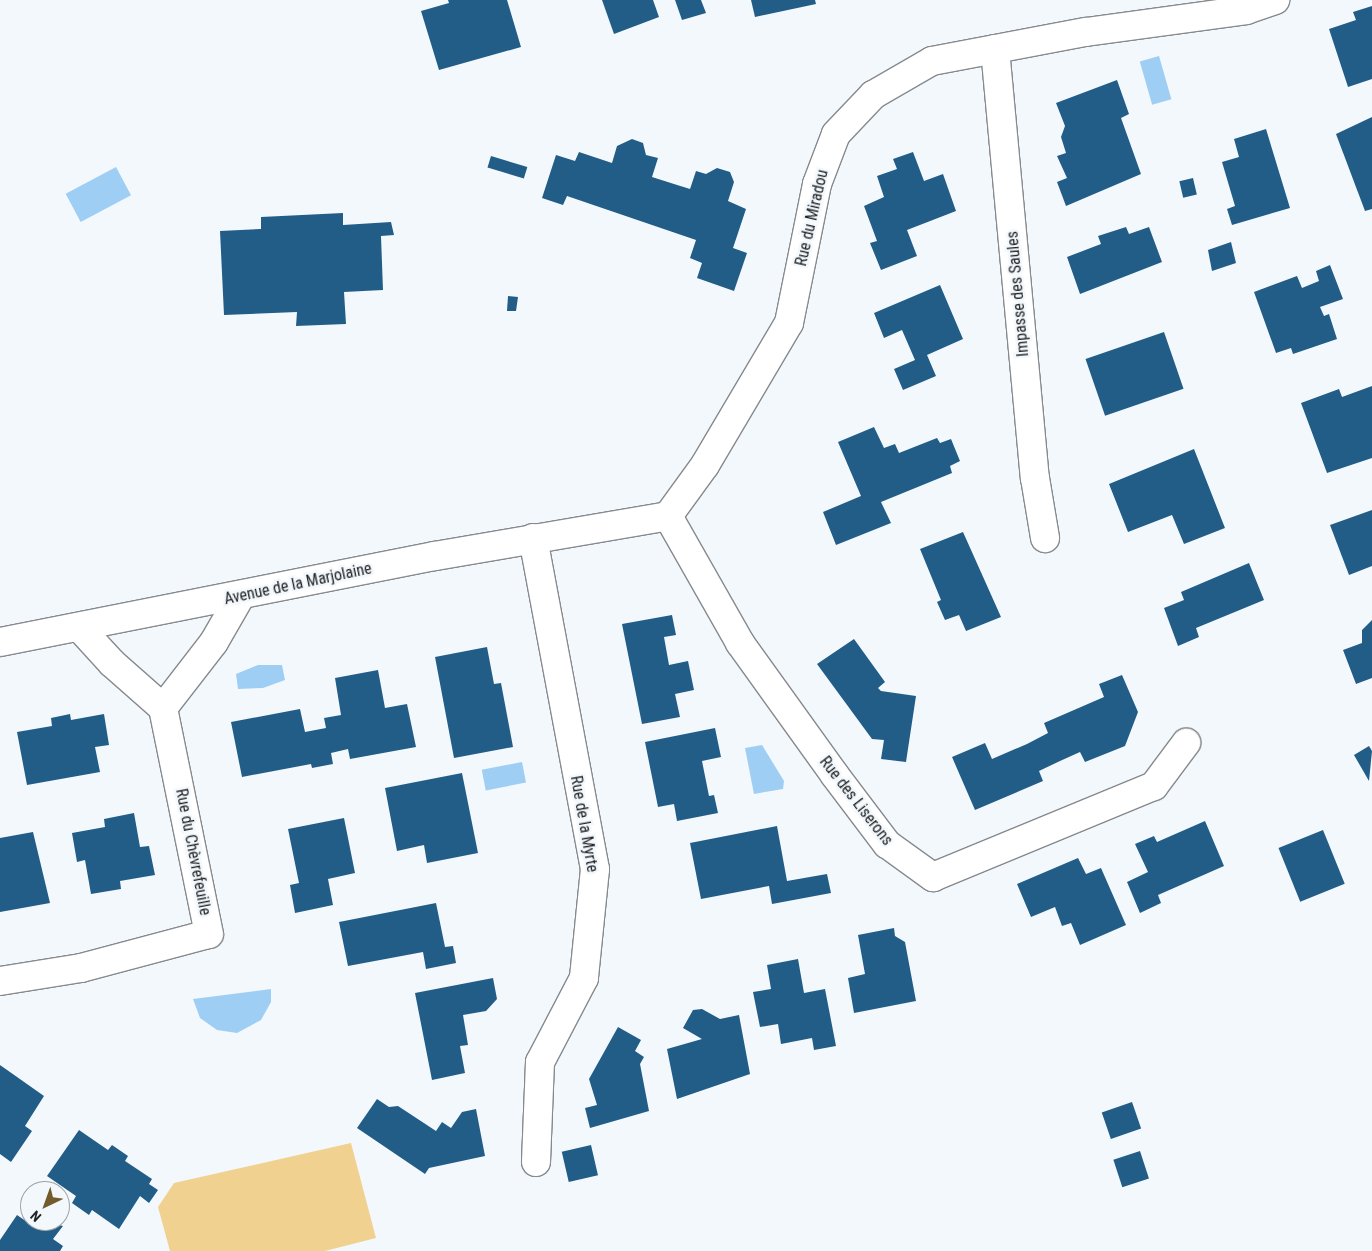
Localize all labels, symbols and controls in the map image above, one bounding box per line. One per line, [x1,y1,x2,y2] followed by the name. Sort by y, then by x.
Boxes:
[792,168,832,268] street label: Rue du Miradou
[1003,230,1033,358] street label: Impasse des Saules
[222,559,374,609] street label: Avenue de la Marjolaine
[815,753,897,849] street label: Rue des Liserons
[566,774,602,874] street label: Rue de la Myrte
[171,787,215,917] street label: Rue du Chèvrefeuille
[20,1181,70,1231] north arrow
[27,1208,44,1225] text: N

